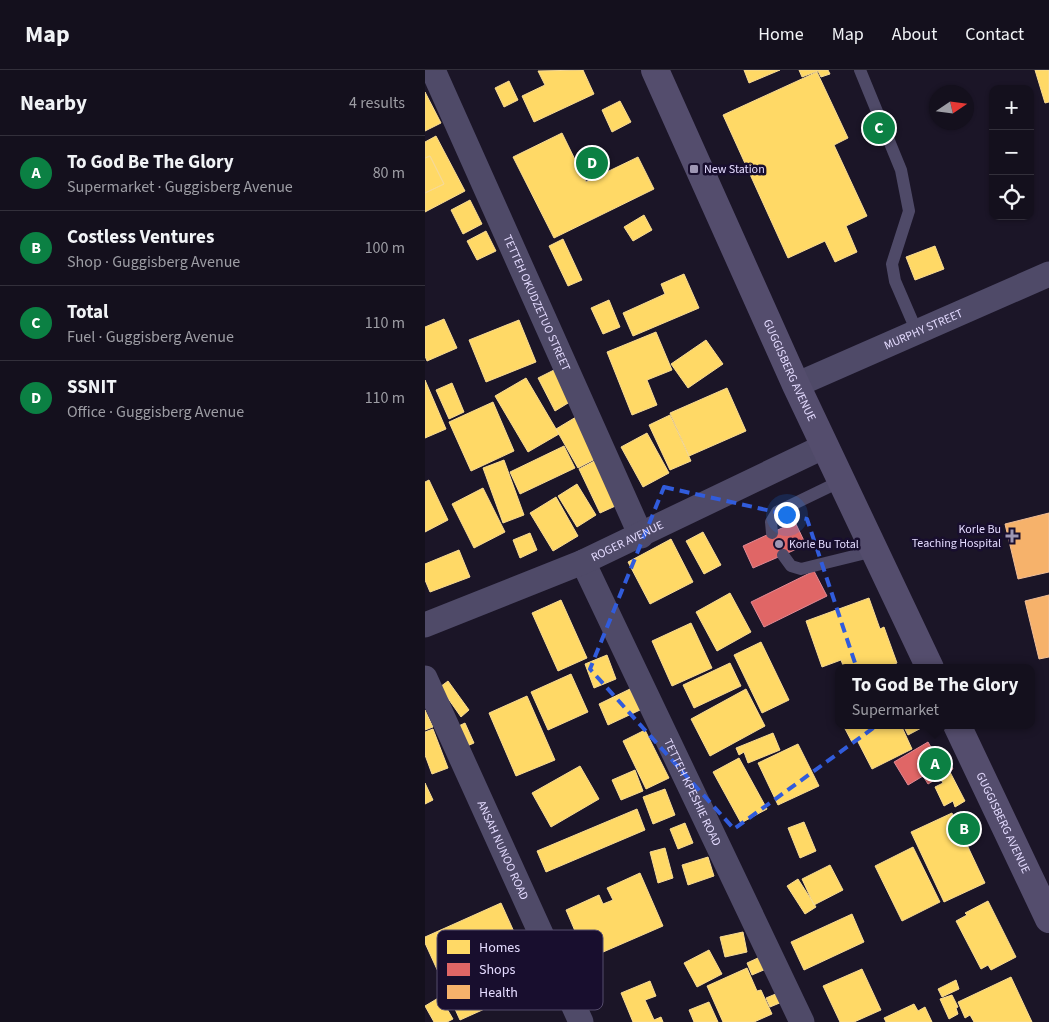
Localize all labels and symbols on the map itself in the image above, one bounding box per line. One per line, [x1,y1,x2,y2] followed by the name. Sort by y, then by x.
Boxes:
[929,85,974,130] north arrow
[863,109,895,147] pin: C
[576,144,608,182] pin: D
[704,161,765,178] place label: New Station
[688,163,700,175] marker: New Station
[499,232,575,374] street label: TETTEH OKUDZETUO STREET
[881,304,966,354] street label: MURPHY STREET
[759,316,820,424] street label: GUGGISBERG AVENUE
[774,502,800,528] your location
[588,516,666,565] street label: ROGER AVENUE
[912,521,1001,552] place label: Korle Bu Teaching Hospital
[1005,529,1019,543] marker: Korle Bu Teaching Hospital
[789,536,859,553] place label: Korle Bu Total
[773,538,785,550] marker: Korle Bu Total
[660,736,725,849] street label: TETTEH KPESHIE ROAD
[919,745,951,783] pin: A
[972,769,1035,876] street label: GUGGISBERG AVENUE
[473,798,533,903] street label: ANSAH NUNOO ROAD
[948,810,980,848] pin: B
[437,930,603,1010] legend
[479,938,520,958] text: Homes
[479,960,515,980] text: Shops
[479,983,518,1003] text: Health

